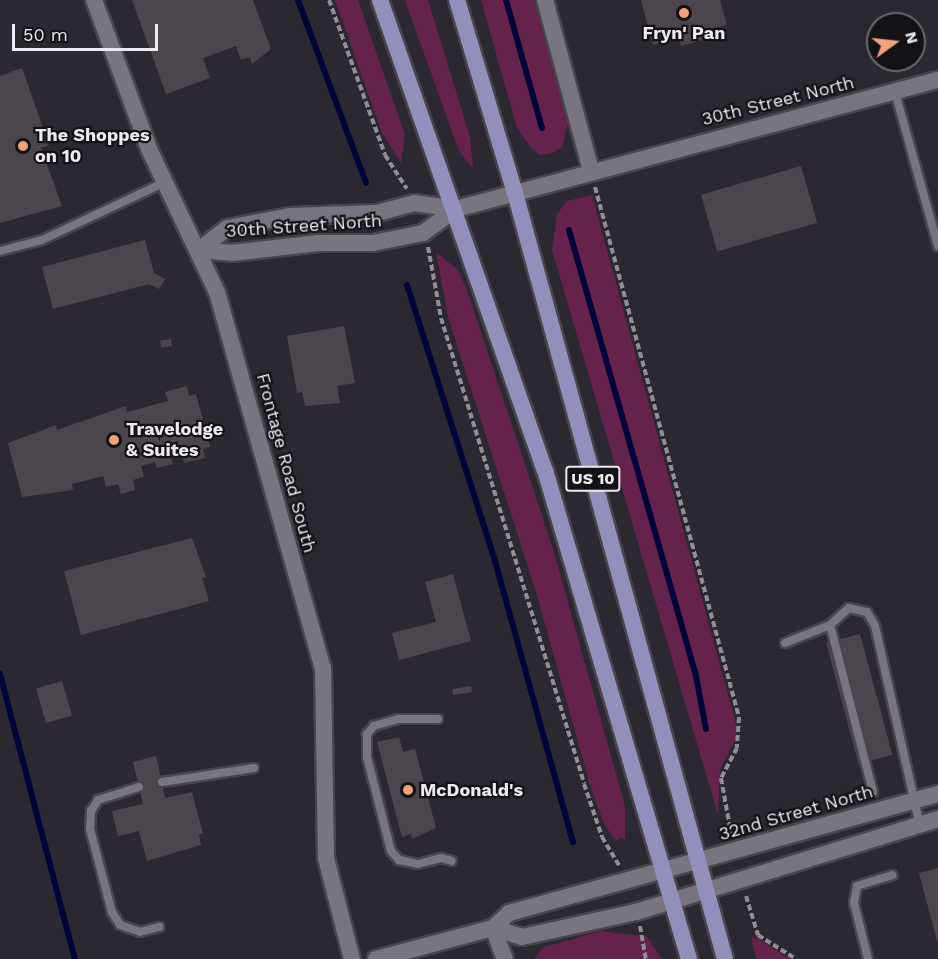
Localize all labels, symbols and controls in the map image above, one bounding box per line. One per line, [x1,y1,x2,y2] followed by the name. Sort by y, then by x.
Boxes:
[677,6,691,20] marker: Fryn' Pan
[15,12,160,50] scale bar
[866,12,926,72] north arrow
[643,22,725,44] place label: Fryn' Pan
[23,24,68,45] text: 50 m
[901,30,923,46] text: N
[700,72,856,130] street label: 30th Street North
[35,125,149,168] place label: The Shoppes on 10
[16,139,30,153] marker: The Shoppes on 10
[225,210,383,242] street label: 30th Street North
[252,371,320,555] street label: Frontage Road South
[126,419,223,462] place label: Travelodge & Suites
[107,433,121,447] marker: Travelodge & Suites
[564,466,622,492] road number: US 10
[420,779,523,801] place label: McDonald's
[716,781,876,845] street label: 32nd Street North
[401,783,415,797] marker: McDonald's

